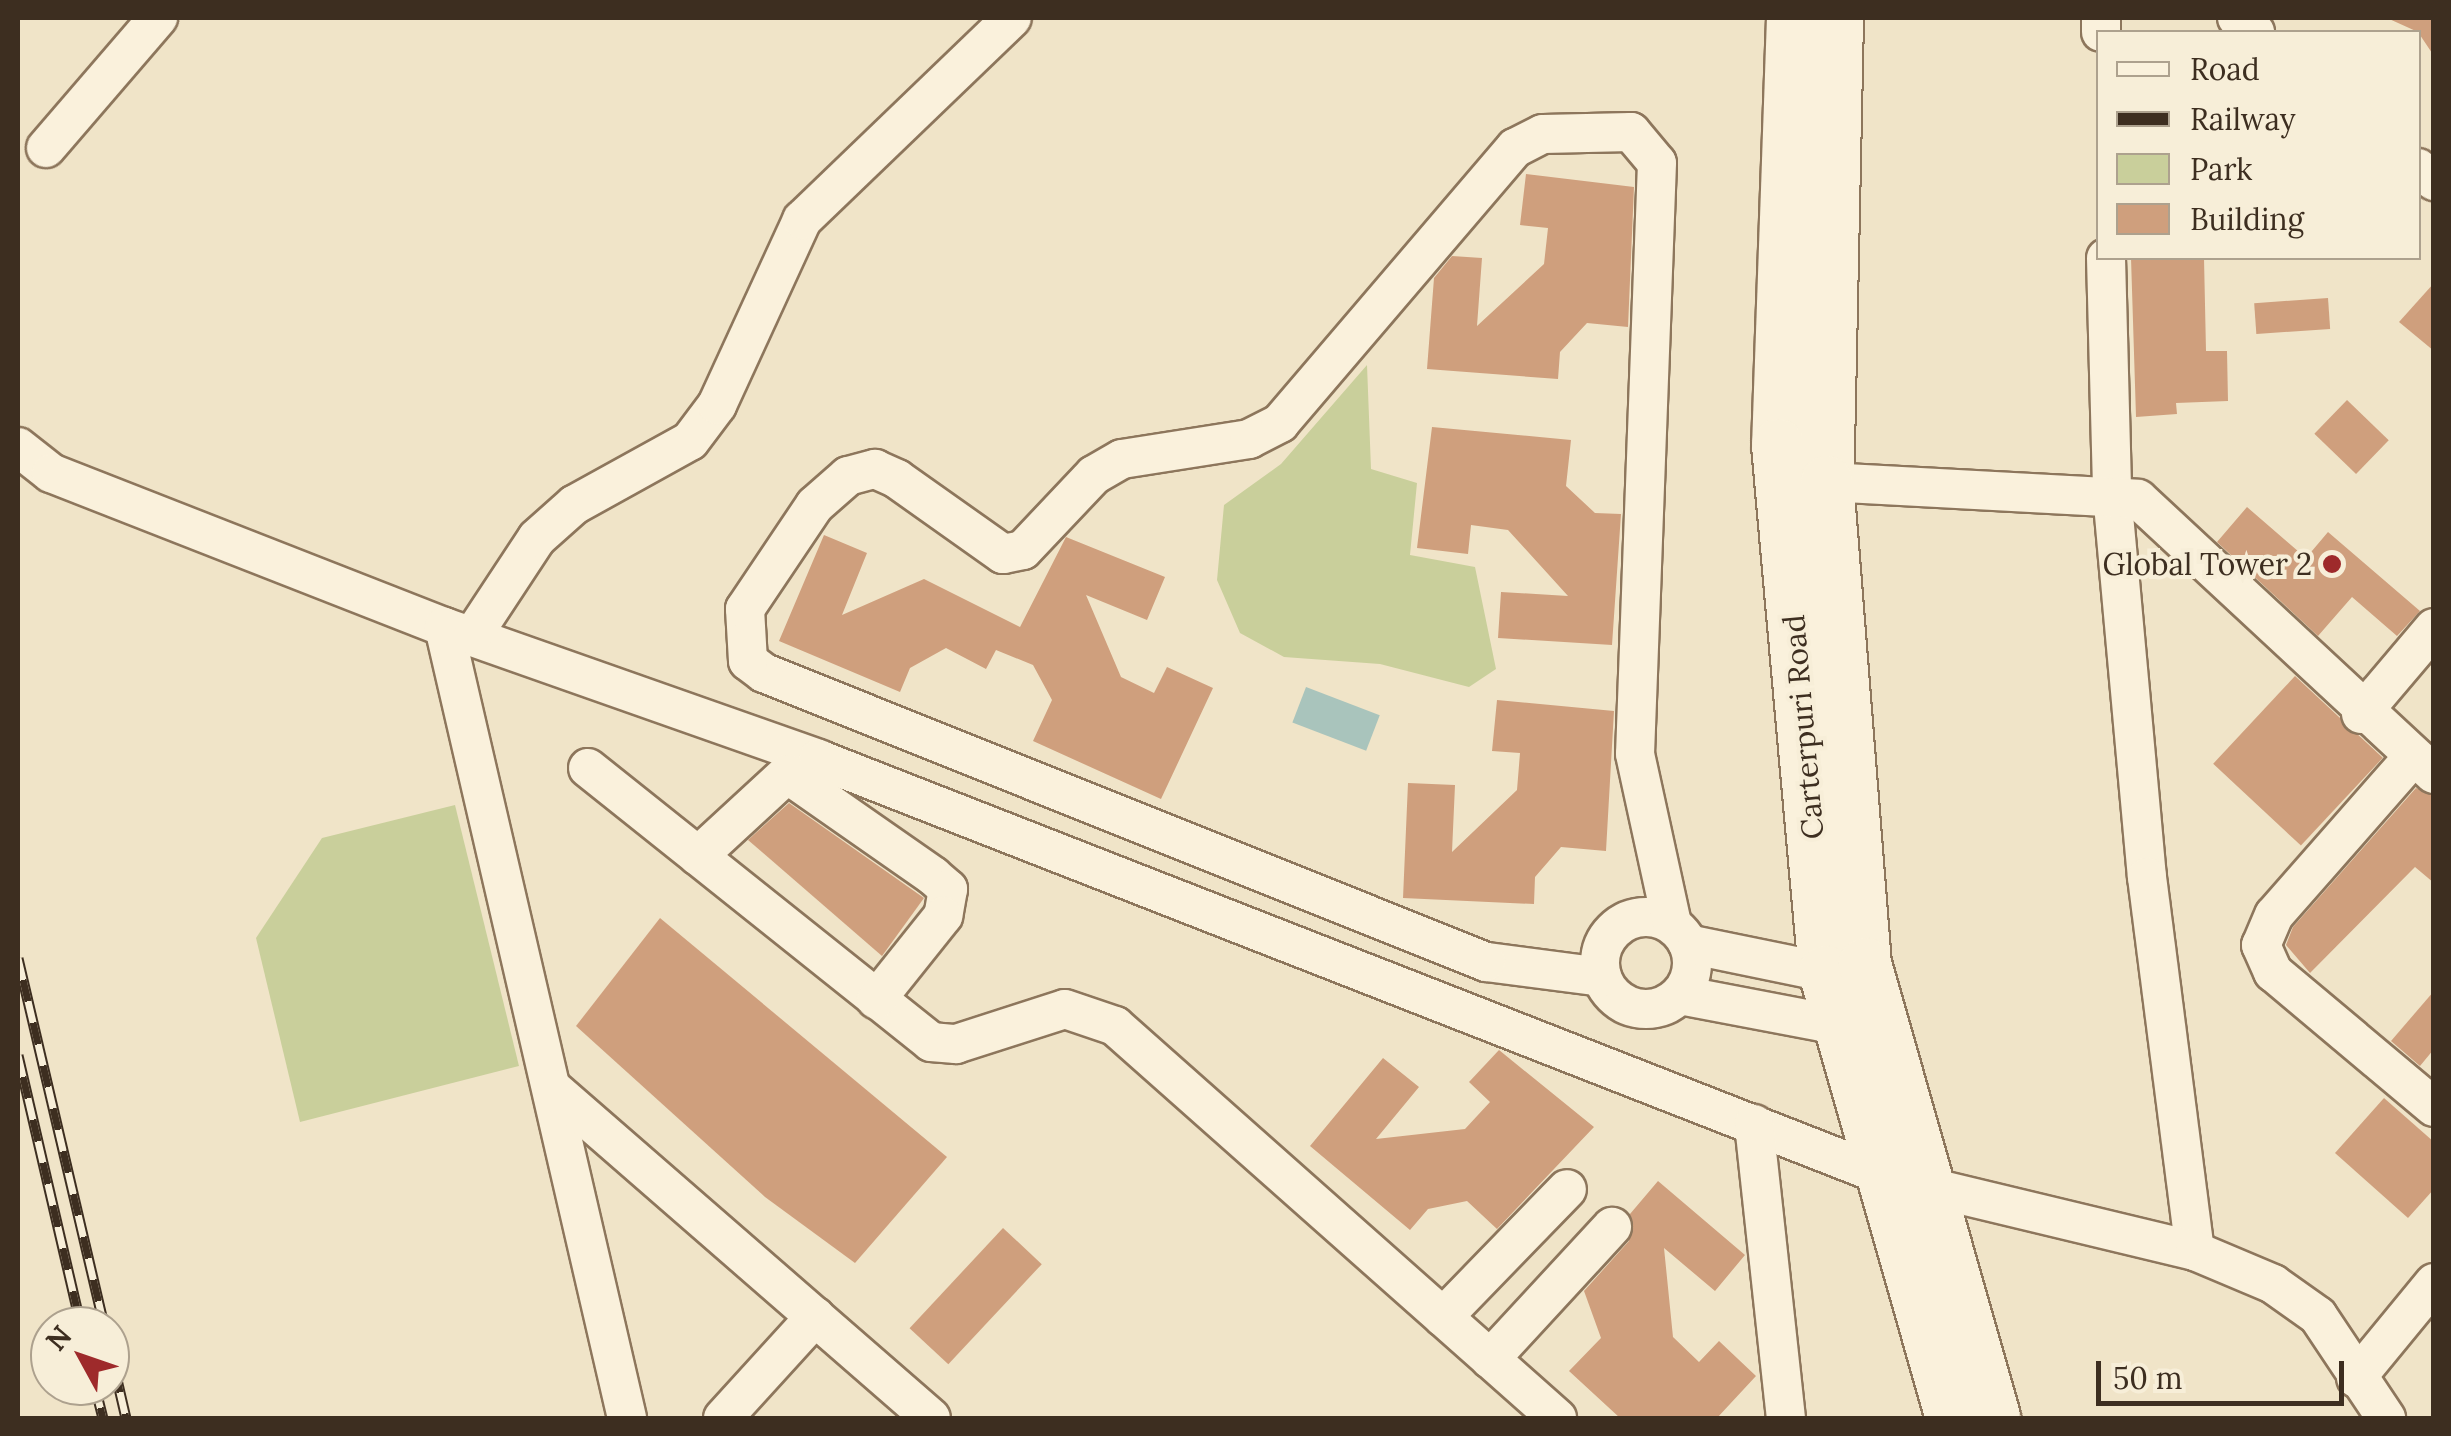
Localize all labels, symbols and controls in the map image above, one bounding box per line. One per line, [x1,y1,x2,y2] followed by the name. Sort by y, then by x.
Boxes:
[2096,30,2421,260] legend
[2190,50,2260,88] text: Road
[2190,100,2296,138] text: Railway
[2190,150,2252,188] text: Park
[2190,200,2304,238] text: Building
[2103,546,2312,582] place label: Global Tower 2
[2321,553,2343,575] marker: Global Tower 2
[1775,613,1831,841] street label: Carterpuri Road
[30,1306,130,1406] north arrow
[38,1318,79,1358] text: N
[2101,1341,2348,1403] scale bar
[2113,1359,2183,1397] text: 50 m

